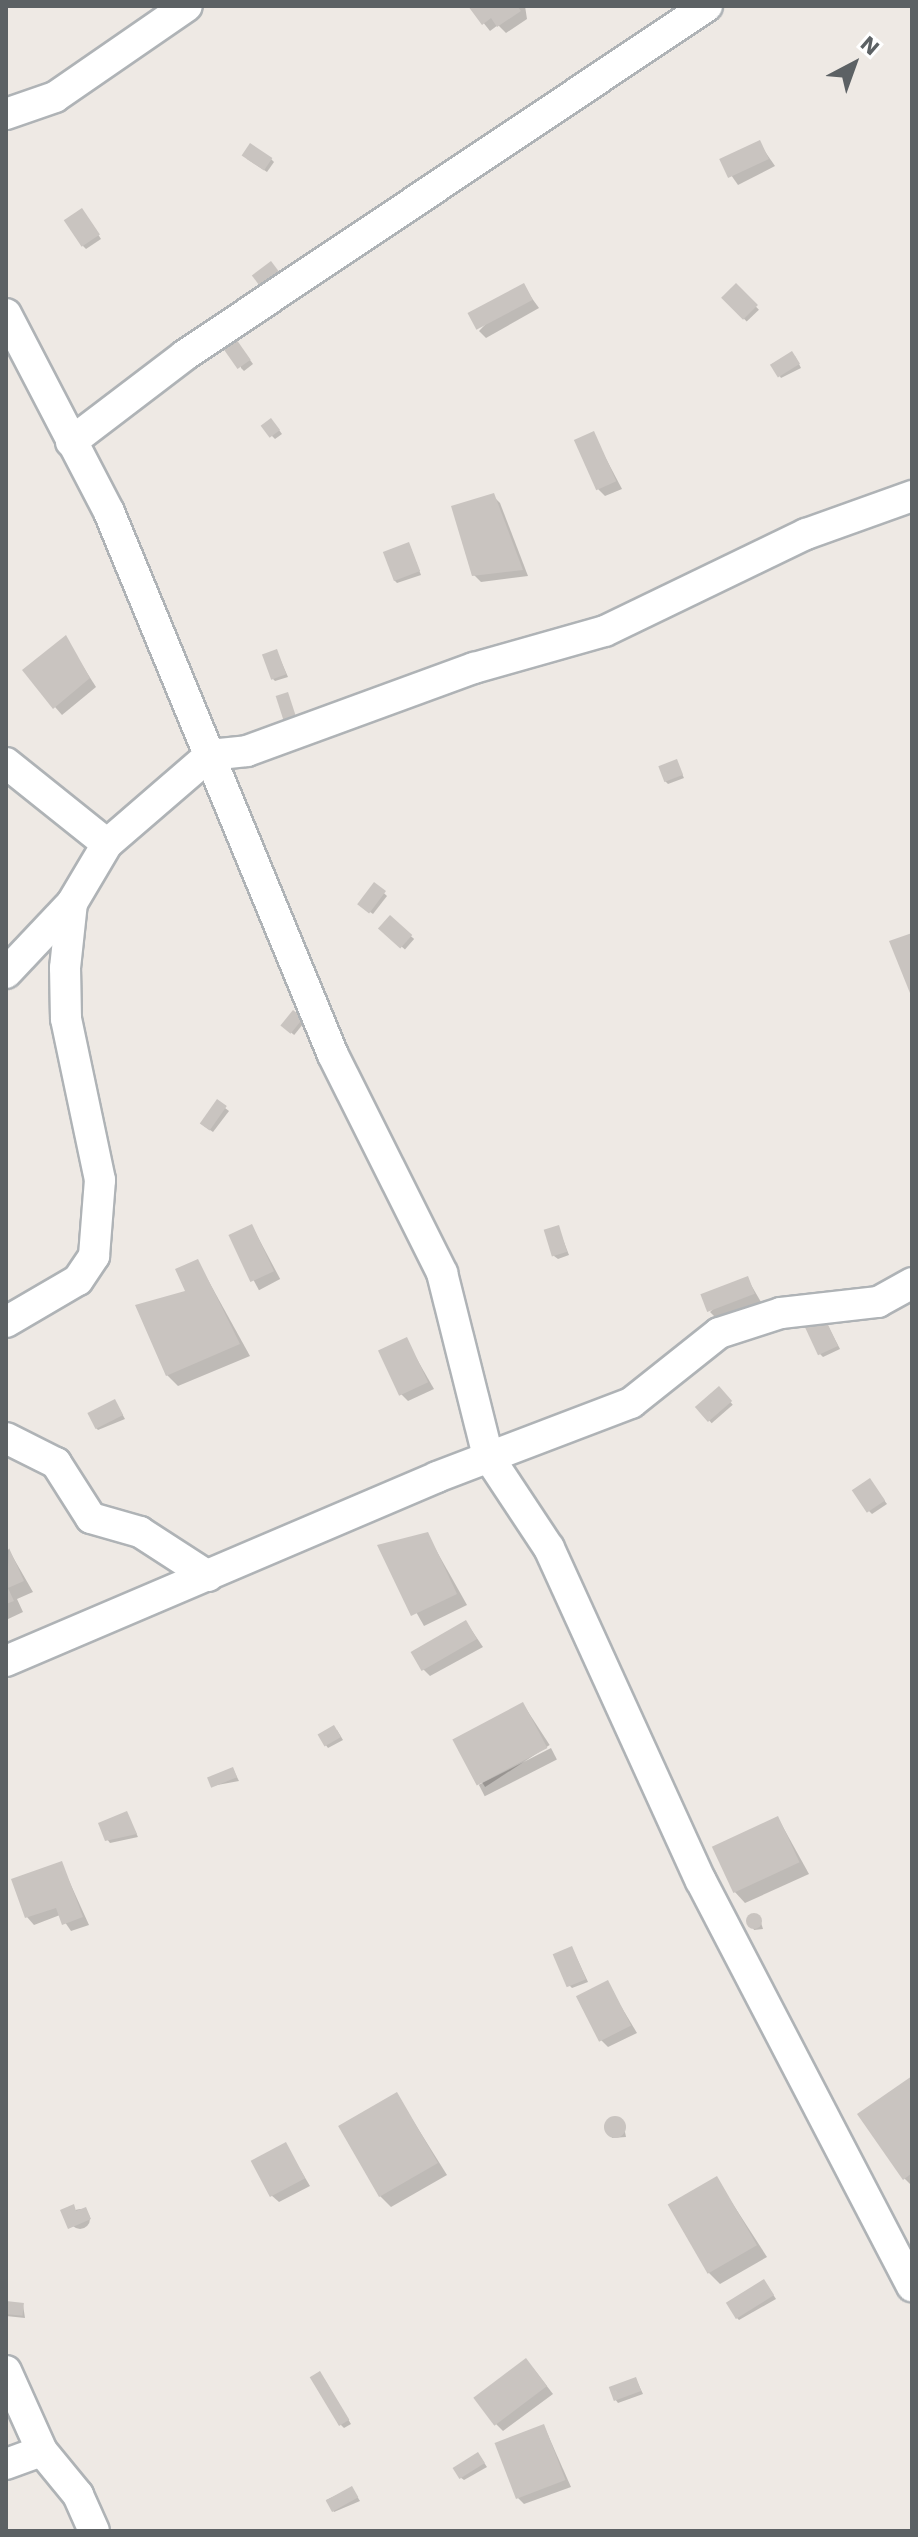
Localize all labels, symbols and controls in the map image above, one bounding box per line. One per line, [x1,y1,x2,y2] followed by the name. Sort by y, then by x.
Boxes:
[814,24,894,104] north arrow
[856,31,884,60] text: N

